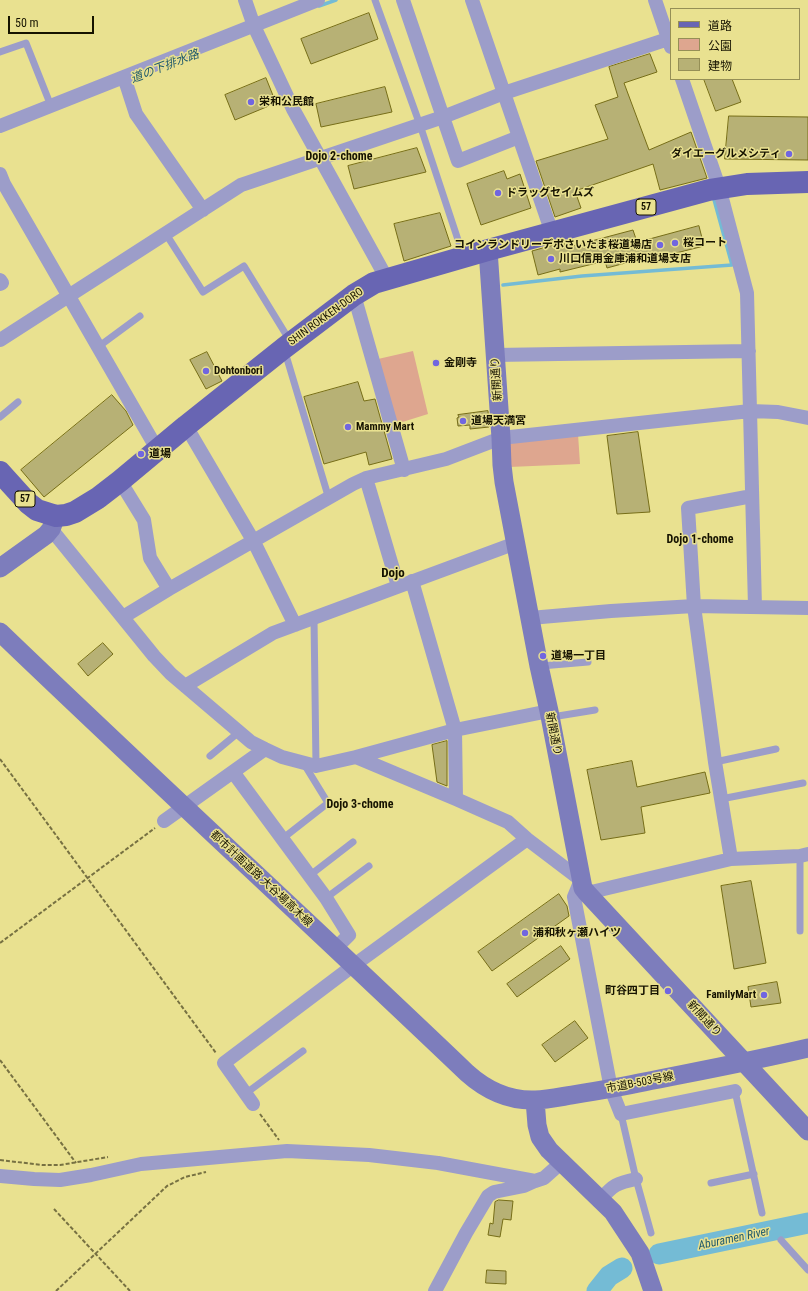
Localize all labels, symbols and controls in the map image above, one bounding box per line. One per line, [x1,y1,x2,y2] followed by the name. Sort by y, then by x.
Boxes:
[10,8,96,34] scale bar
[670,8,800,80] legend
[15,16,39,30] text: 50 m
[708,19,732,33] text: 道路
[708,39,732,53] text: 公園
[129,47,201,87] water label: 道の下排水路
[708,59,732,73] text: 建物
[259,95,314,109] place label: 栄和公民館
[246,97,256,107] marker: 栄和公民館
[671,147,781,161] place label: ダイエーグルメシティ
[784,149,794,159] marker: ダイエーグルメシティ
[306,150,372,164] district label: Dojo 2-chome
[506,186,594,200] place label: ドラッグセイムズ
[493,188,503,198] marker: ドラッグセイムズ
[636,199,656,215] road number: 57
[683,236,727,250] place label: 桜コート
[454,238,652,252] place label: コインランドリーデポさいたま桜道場店
[670,238,680,248] marker: 桜コート
[655,240,665,250] marker: コインランドリーデポさいたま桜道場店
[559,252,691,266] place label: 川口信用金庫浦和道場支店
[546,254,556,264] marker: 川口信用金庫浦和道場支店
[286,285,366,349] street label: SHIN ROKKEN-DORO
[444,356,477,370] place label: 金剛寺
[489,357,505,401] street label: 新開通り
[431,358,441,368] marker: 金剛寺
[214,364,263,378] place label: Dohtonbori
[201,366,211,376] marker: Dohtonbori
[471,414,526,428] place label: 道場天満宮
[458,416,468,426] marker: 道場天満宮
[356,420,414,434] place label: Mammy Mart
[343,422,353,432] marker: Mammy Mart
[149,447,171,461] place label: 道場
[136,449,146,459] marker: 道場
[15,491,35,507] road number: 57
[667,533,733,547] district label: Dojo 1-chome
[381,566,405,582] district label: Dojo
[551,649,606,663] place label: 道場一丁目
[538,651,548,661] marker: 道場一丁目
[542,711,564,757] street label: 新開通り
[327,798,393,812] district label: Dojo 3-chome
[207,828,315,930] street label: 都市計画道路 大谷場高木線
[533,926,621,940] place label: 浦和秋ヶ瀬ハイツ
[520,928,530,938] marker: 浦和秋ヶ瀬ハイツ
[605,984,660,998] place label: 町谷四丁目
[663,986,673,996] marker: 町谷四丁目
[706,988,756,1002] place label: FamilyMart
[759,990,769,1000] marker: FamilyMart
[684,998,724,1040] street label: 新開通り
[605,1070,675,1096] street label: 市道B-503号線
[697,1224,771,1254] water label: Aburamen River

